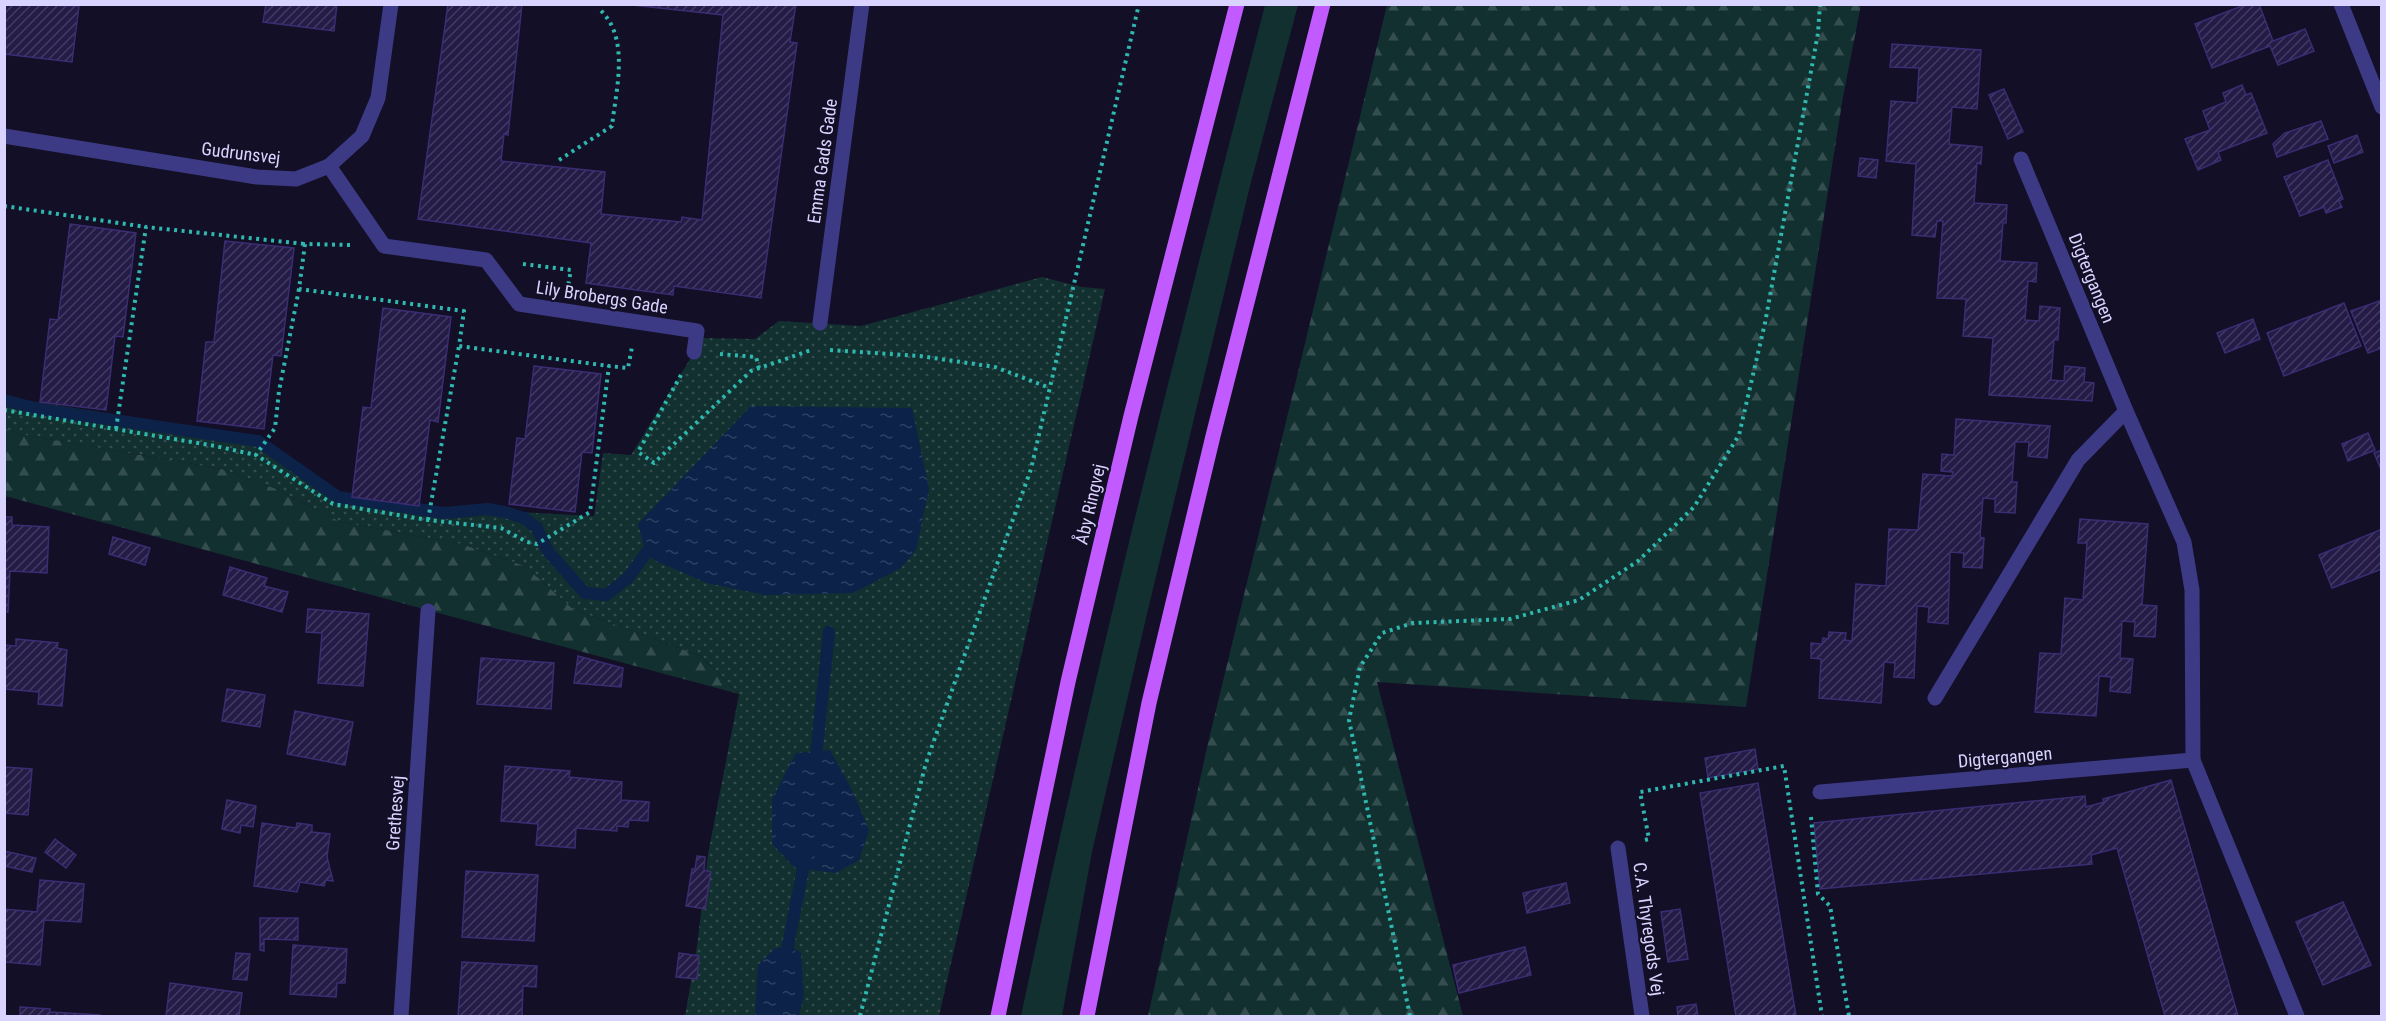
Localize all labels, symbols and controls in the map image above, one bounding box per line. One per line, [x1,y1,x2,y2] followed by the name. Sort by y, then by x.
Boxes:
[803,97,841,225] street label: Emma Gads Gade
[200,138,282,168] street label: Gudrunsvej
[2065,230,2119,326] street label: Digtergangen
[535,276,669,318] street label: Lily Brobergs Gade
[1070,461,1109,546] street label: Åby Ringvej
[1957,742,2053,772] street label: Digtergangen
[382,775,408,851] street label: Grethesvej
[1629,861,1669,997] street label: C.A. Thyregods Vej

